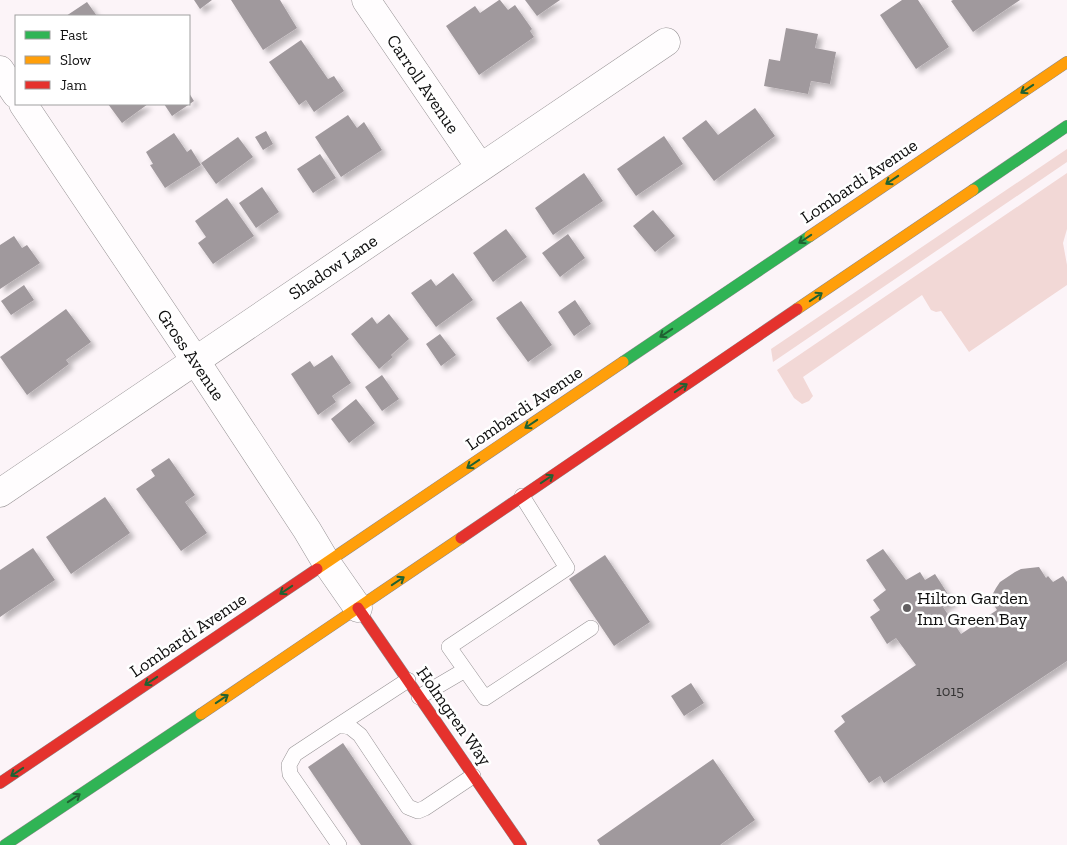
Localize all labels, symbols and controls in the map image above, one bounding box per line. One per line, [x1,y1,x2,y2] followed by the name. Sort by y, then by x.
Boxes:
[15,15,190,105] legend
[60,26,88,44] text: Fast
[382,30,464,138] street label: Carroll Avenue
[60,51,92,69] text: Slow
[60,76,87,94] text: Jam
[1020,84,1034,94] one-way arrow
[797,134,921,228] street label: Lombardi Avenue
[885,175,899,185] one-way arrow
[285,229,381,305] street label: Shadow Lane
[798,234,812,244] one-way arrow
[809,292,823,302] one-way arrow
[152,305,230,405] street label: Gross Avenue
[659,328,673,339] one-way arrow
[462,361,586,455] street label: Lombardi Avenue
[674,383,688,393] one-way arrow
[524,419,538,429] one-way arrow
[466,459,480,469] one-way arrow
[540,474,554,485] one-way arrow
[391,576,405,586] one-way arrow
[279,585,293,595] one-way arrow
[917,587,1029,630] place label: Hilton Garden Inn Green Bay
[126,588,250,682] street label: Lombardi Avenue
[901,602,913,614] marker: Hilton Garden Inn Green Bay
[412,662,497,770] street label: Holmgren Way
[145,676,159,686] one-way arrow
[936,682,964,700] house number: 1015
[215,694,229,704] one-way arrow
[10,767,24,777] one-way arrow
[67,793,81,803] one-way arrow

